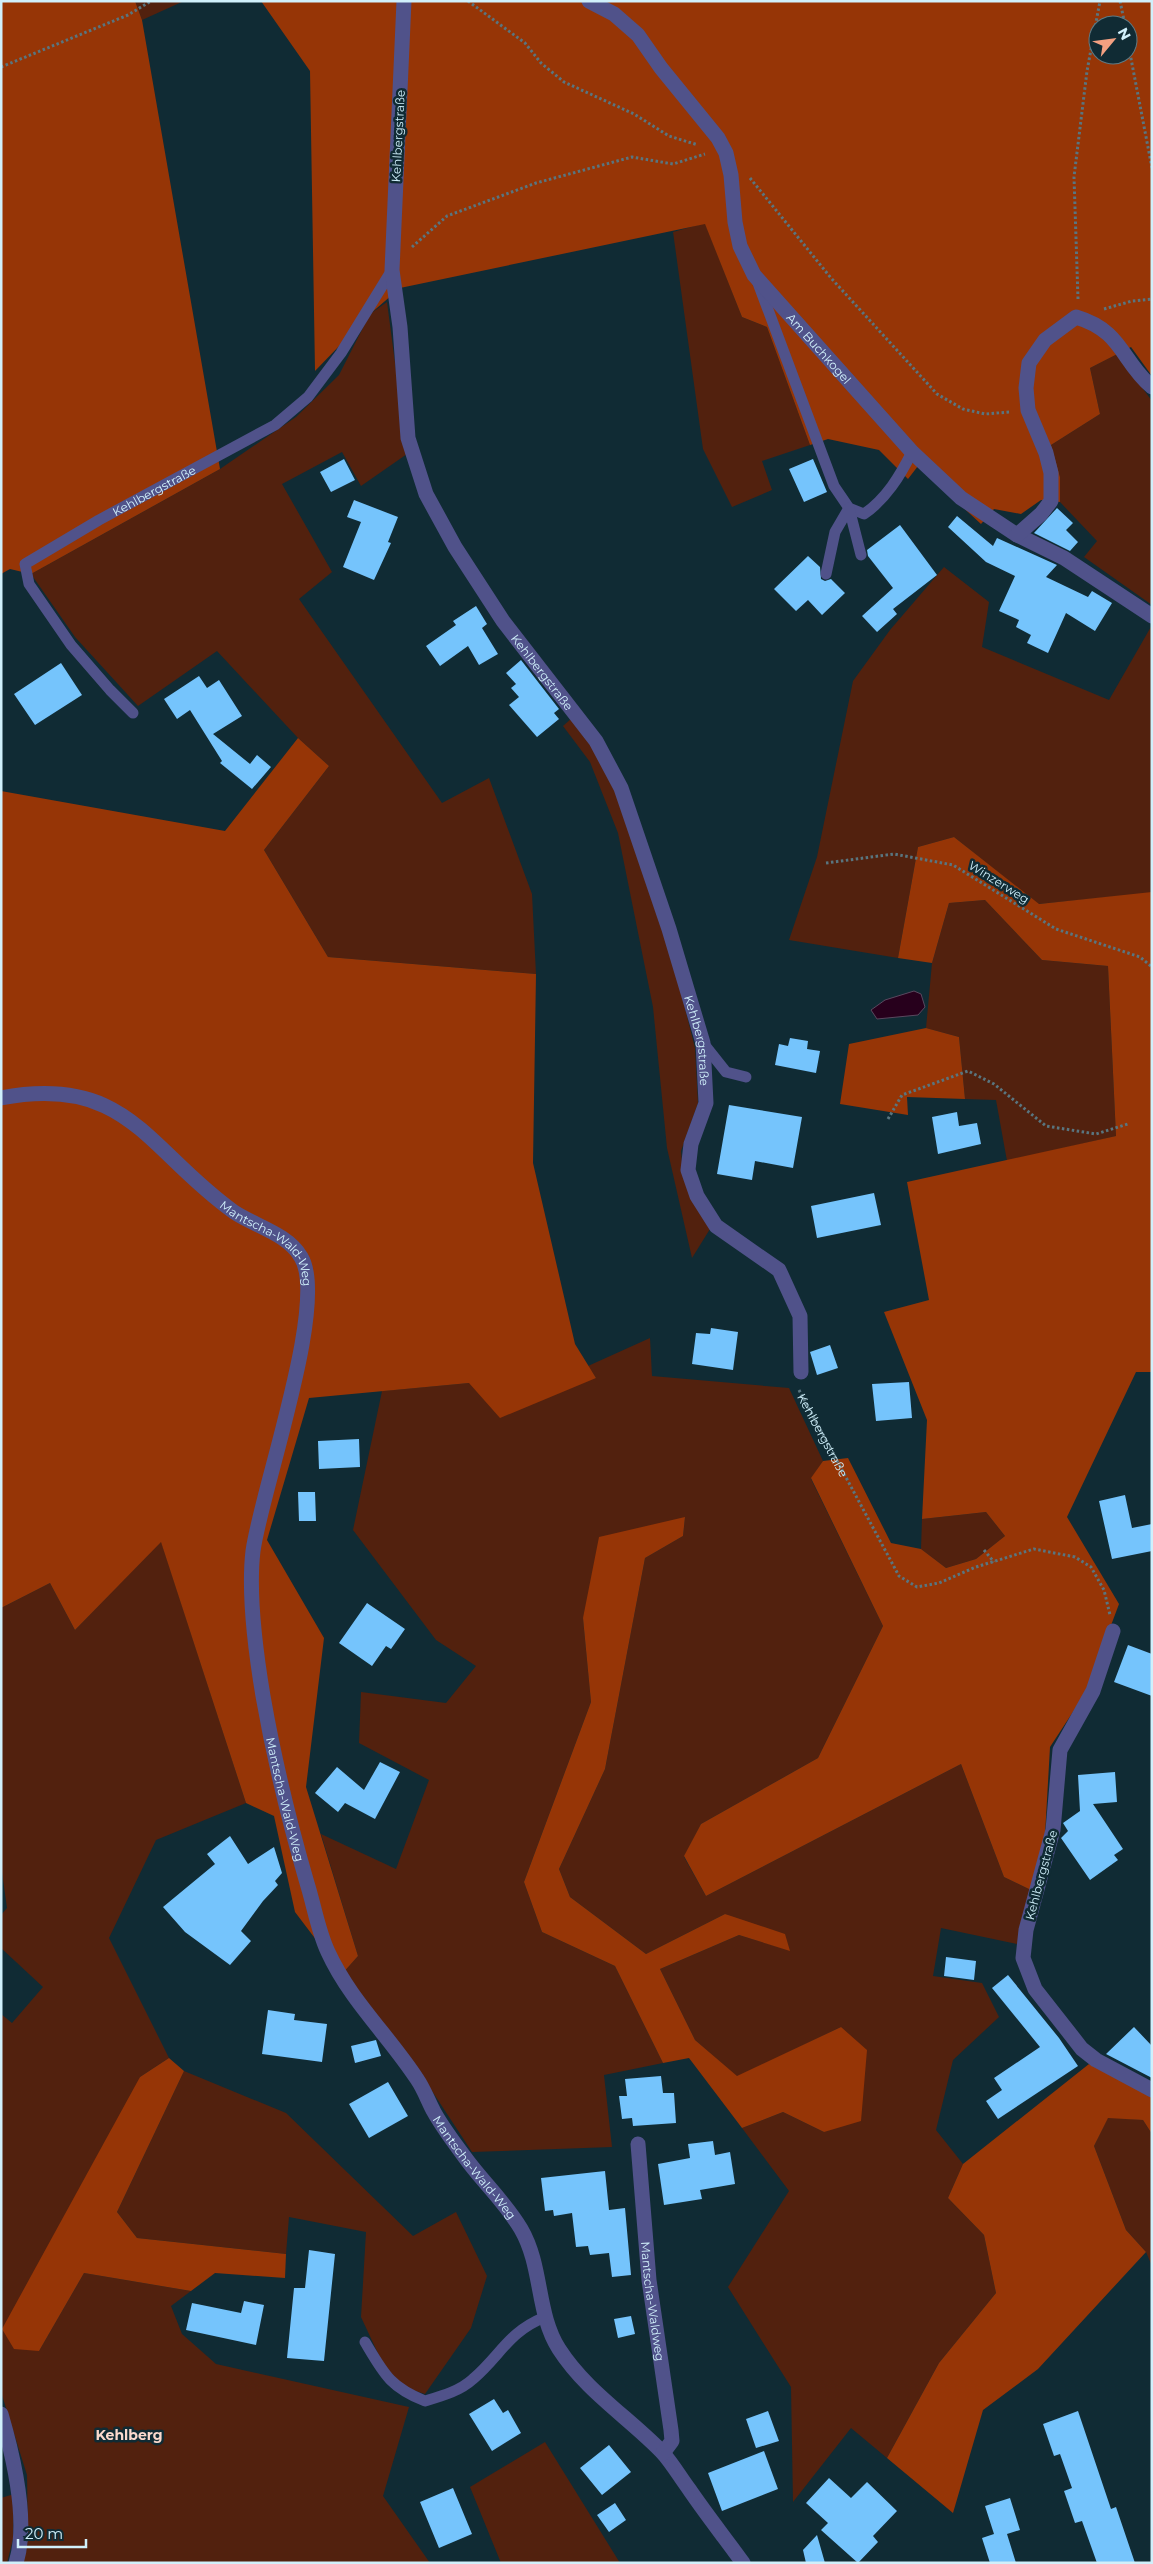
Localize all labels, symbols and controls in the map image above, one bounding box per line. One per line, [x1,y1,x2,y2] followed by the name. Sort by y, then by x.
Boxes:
[1088,15,1138,65] north arrow
[1114,24,1135,43] text: N
[388,89,408,183] street label: Kehlbergstraße
[784,310,855,387] street label: Am Buchkogel
[110,462,198,519] street label: Kehlbergstraße
[508,631,577,713] street label: Kehlbergstraße
[966,857,1032,907] street label: Winzerweg
[682,993,713,1086] street label: Kehlbergstraße
[217,1197,315,1287] street label: Mantscha-Wald-Weg
[795,1391,852,1479] street label: Kehlbergstraße
[263,1736,308,1863] street label: Mantscha-Wald-Weg
[1022,1828,1060,1922] street label: Kehlbergstraße
[430,2112,520,2222] street label: Mantscha-Wald-Weg
[638,2241,668,2362] street label: Mantscha-Waldweg
[96,2426,162,2444] district label: Kehlberg
[18,2516,85,2548] scale bar
[25,2524,63,2543] text: 20 m

